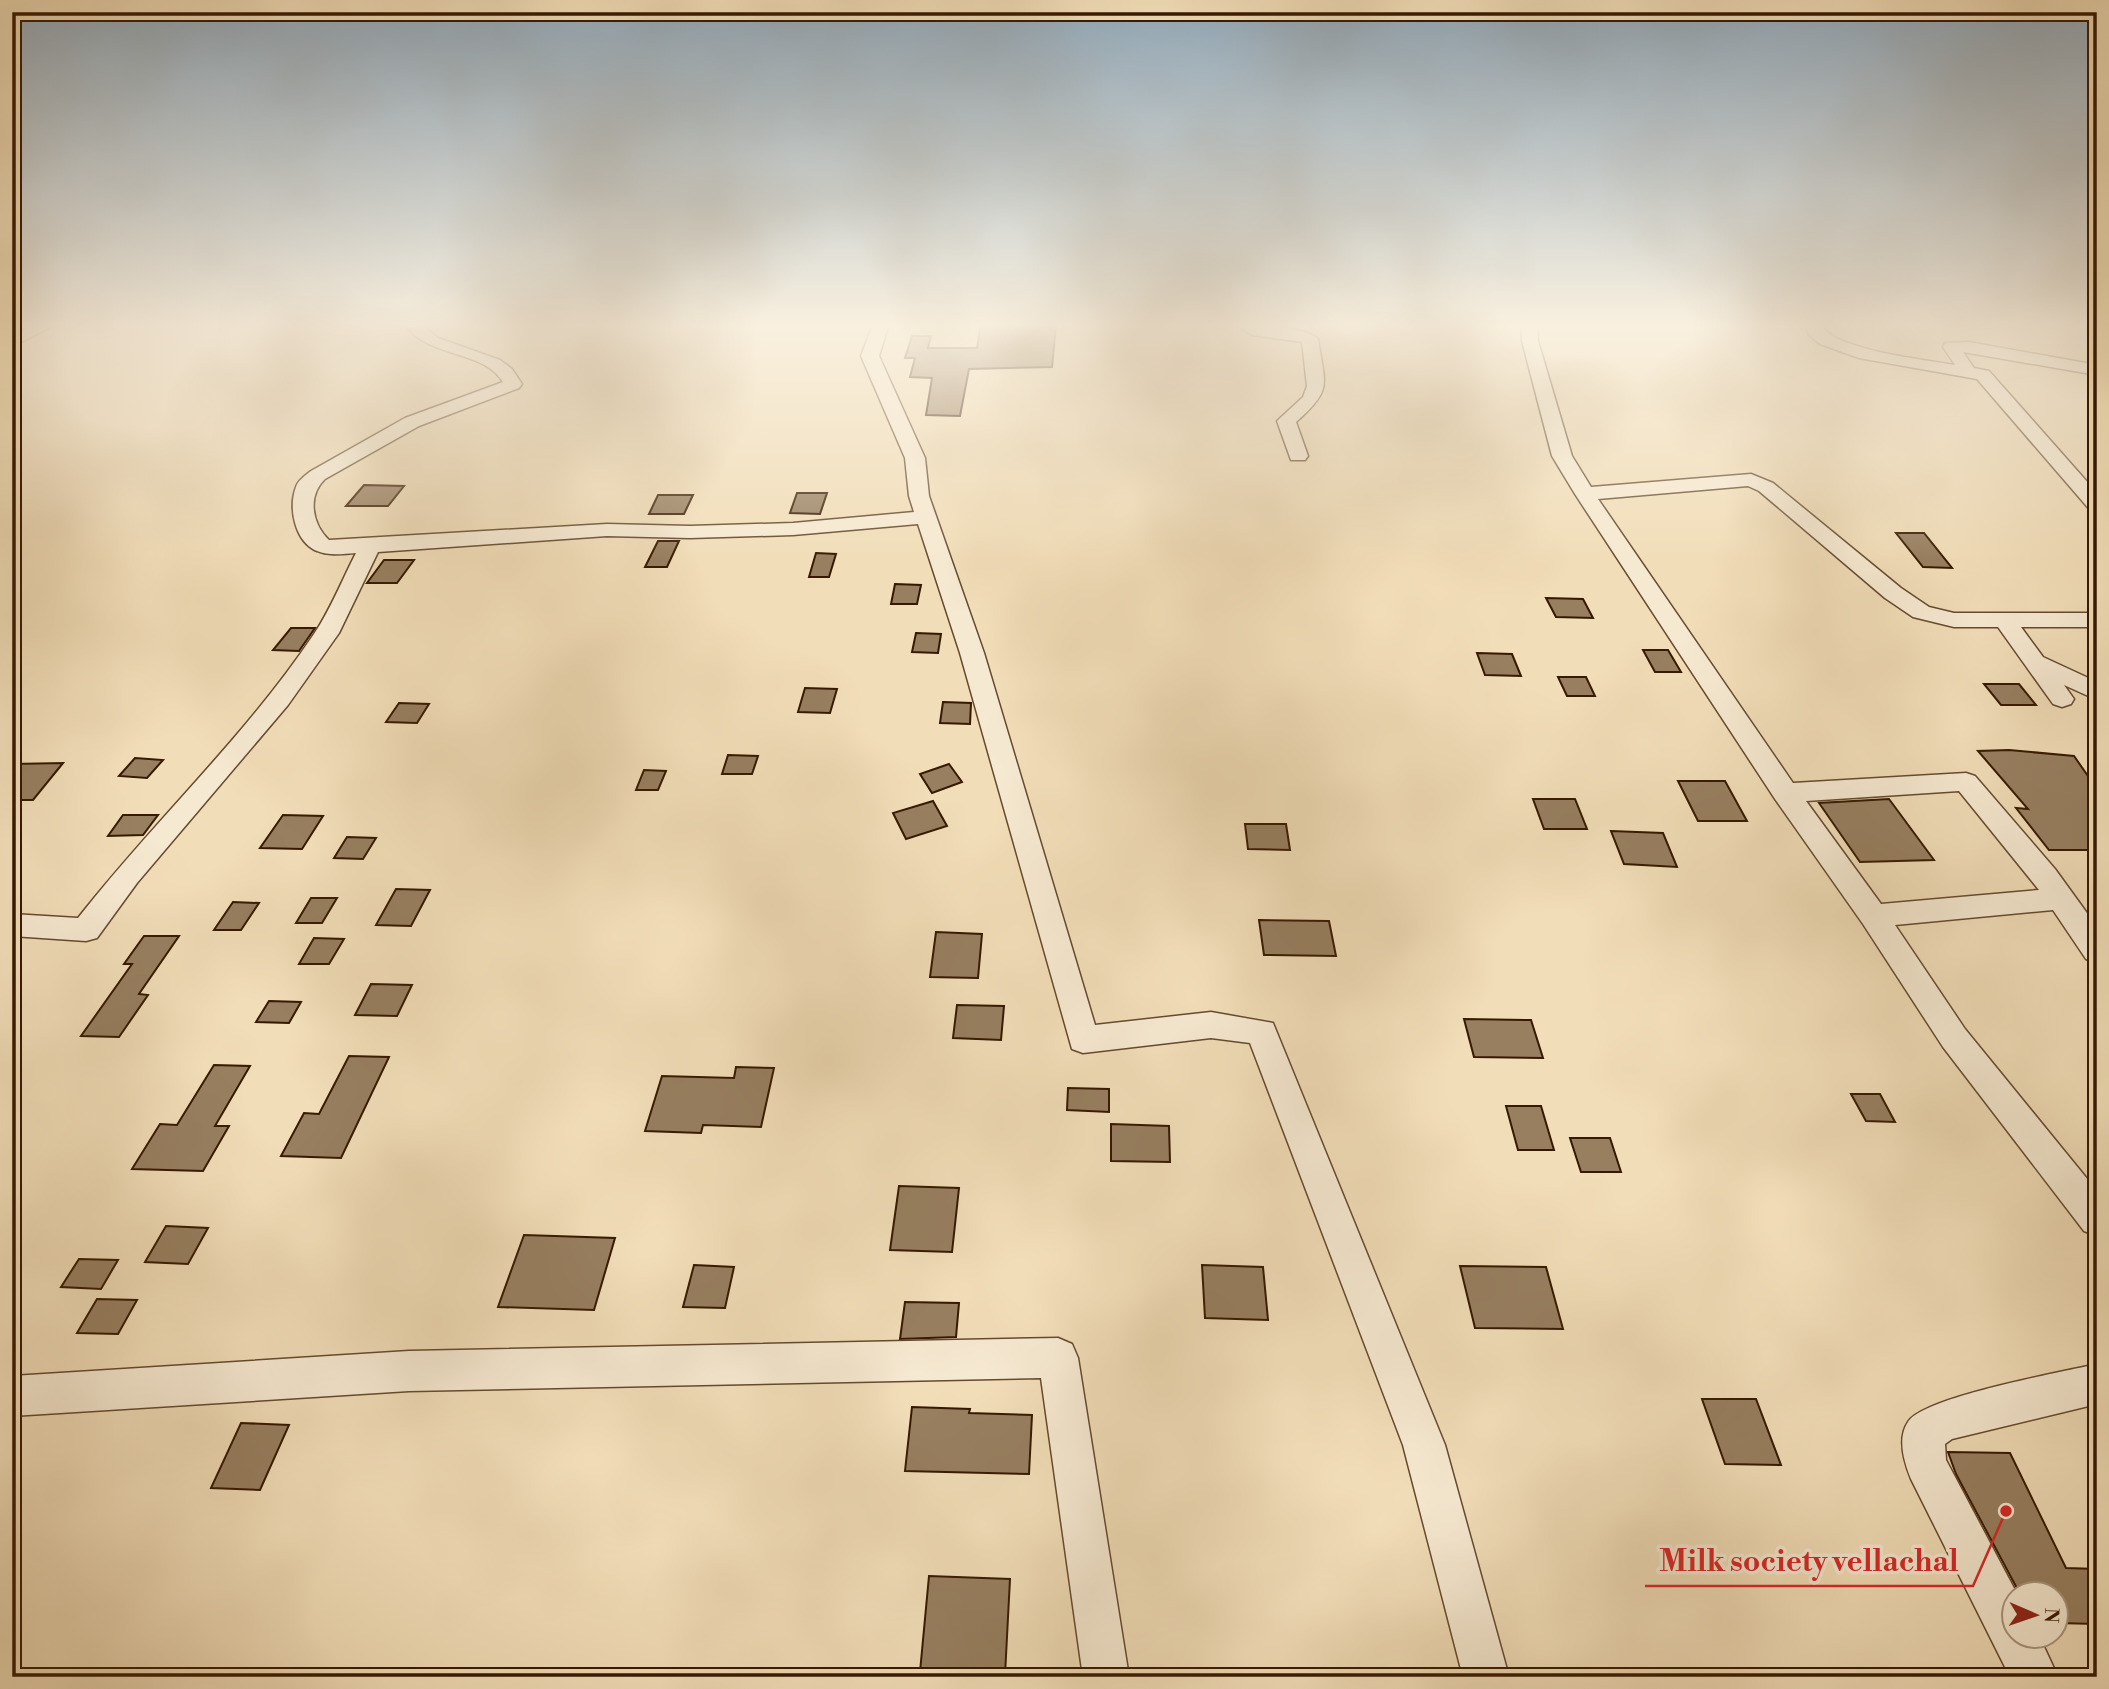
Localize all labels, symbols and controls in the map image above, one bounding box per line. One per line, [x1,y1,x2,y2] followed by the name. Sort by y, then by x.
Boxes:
[1645,1535,1973,1586] callout: Milk society vellachal
[1659,1543,1959,1581] text: Milk society vellachal
[2000,1580,2070,1650] north arrow
[2039,1608,2063,1623] text: N

